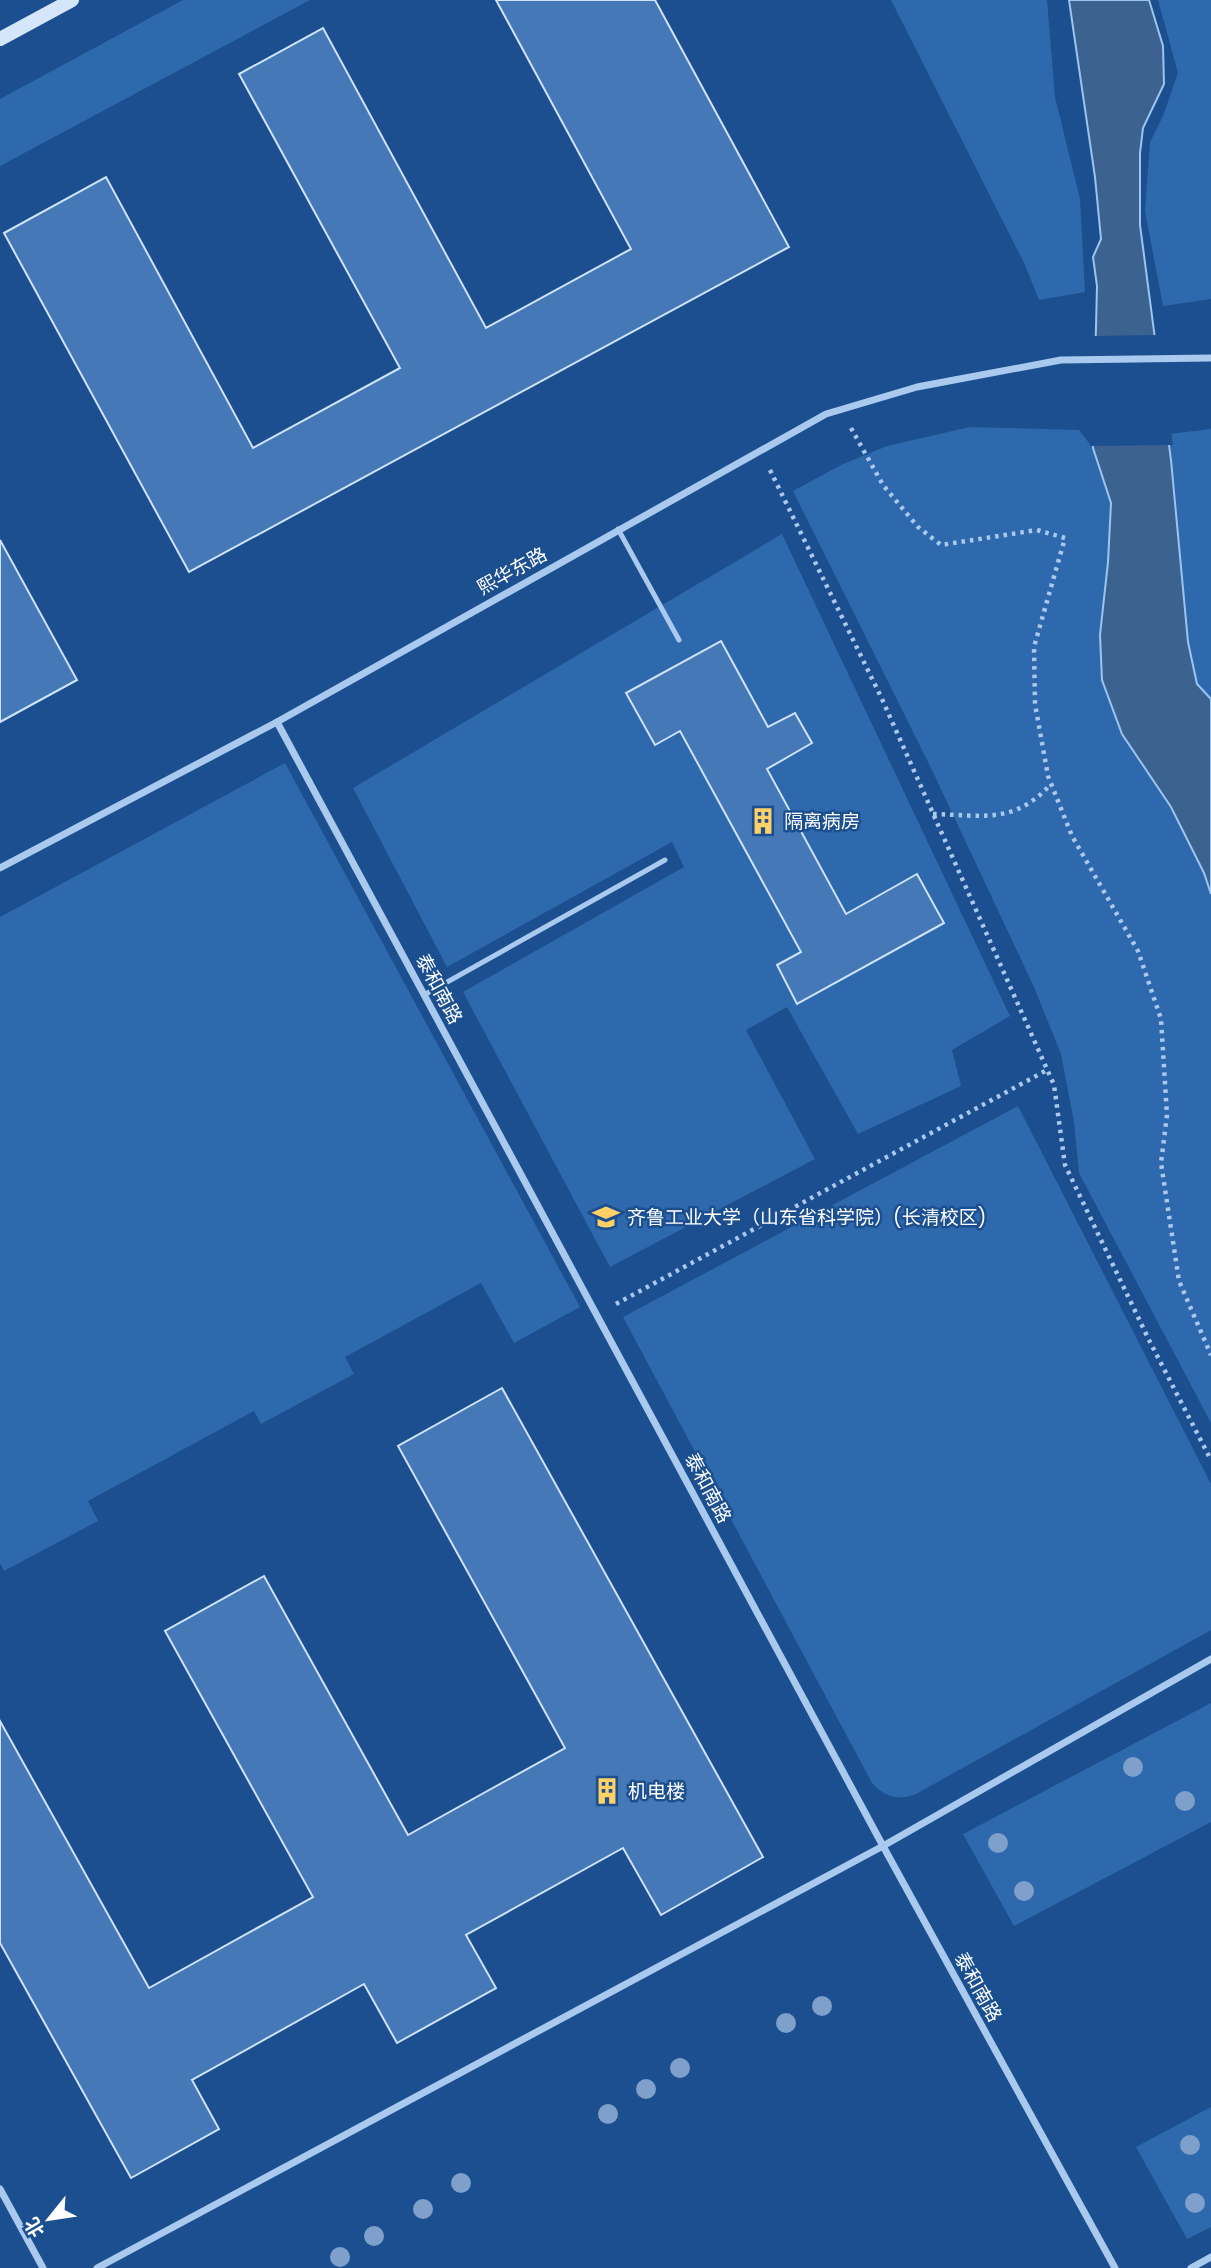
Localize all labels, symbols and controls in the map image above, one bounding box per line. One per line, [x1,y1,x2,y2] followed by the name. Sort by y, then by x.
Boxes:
[472,541,552,601] street label: 熙华东路
[748,806,778,836] building icon: 隔离病房
[784,808,860,835] place label: 隔离病房
[409,949,469,1029] street label: 泰和南路
[591,1202,621,1232] school or university icon: 齐鲁工业大学（山东省科学院）(长清校区)
[627,1204,986,1231] place label: 齐鲁工业大学（山东省科学院）(长清校区)
[678,1448,738,1528] street label: 泰和南路
[592,1776,622,1806] building icon: 机电楼
[628,1778,685,1805] place label: 机电楼
[948,1947,1008,2027] street label: 泰和南路
[14,2184,84,2254] north arrow
[18,2212,51,2242] text: 北

